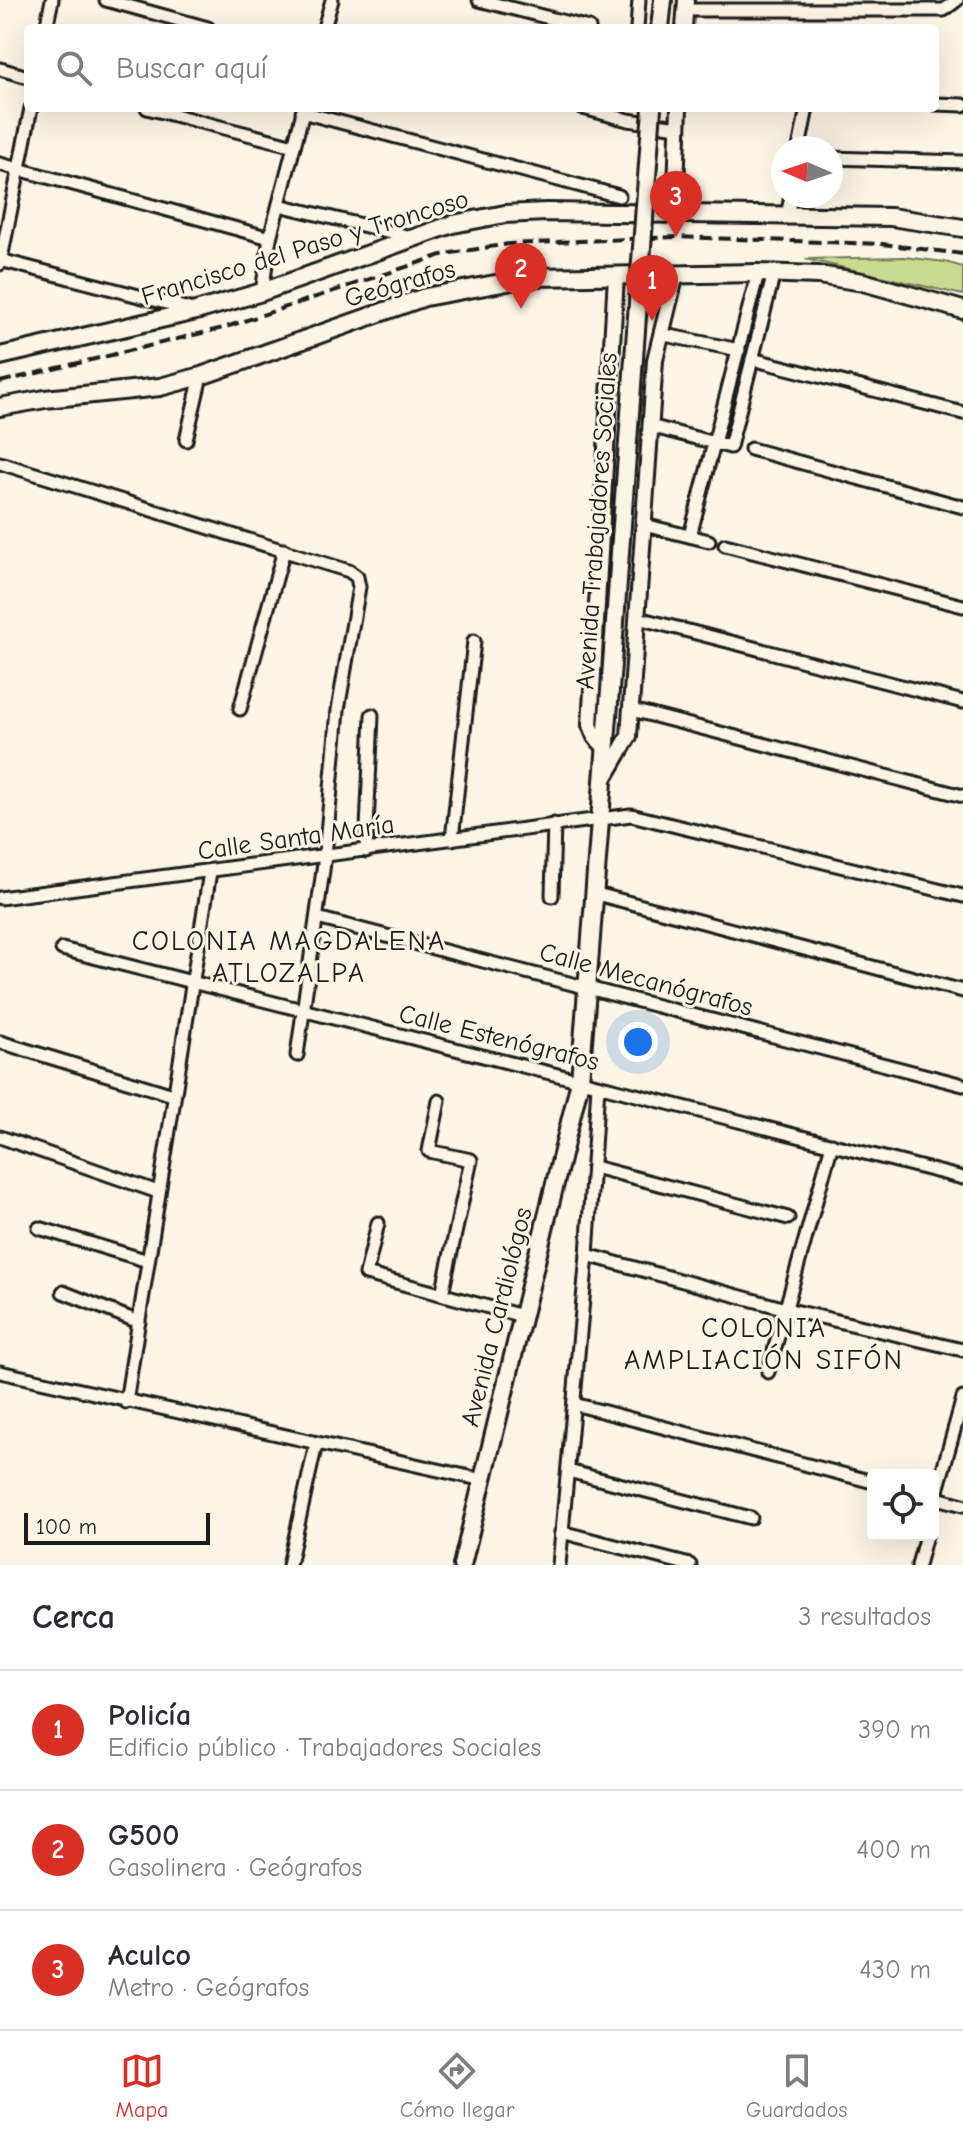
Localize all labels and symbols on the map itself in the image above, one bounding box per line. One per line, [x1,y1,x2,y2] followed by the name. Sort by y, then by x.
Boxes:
[771,136,843,208] north arrow
[650,171,702,237] pin: 3
[138,184,472,312] street label: Francisco del Paso y Troncoso
[495,243,547,309] pin: 2
[341,254,459,314] street label: Geógrafos
[626,255,678,321] pin: 1
[570,352,624,690] street label: Avenida Trabajadores Sociales
[196,809,396,867] street label: Calle Santa María
[132,925,446,989] district label: COLONIA MAGDALENA ATLOZALPA
[536,937,756,1023] street label: Calle Mecanógrafos
[396,999,602,1077] street label: Calle Estenógrafos
[618,1022,658,1062] your location
[455,1204,539,1430] street label: Avenida Cardiológos
[624,1312,904,1376] district label: COLONIA AMPLIACIÓN SIFÓN
[24,1509,210,1545] scale bar

